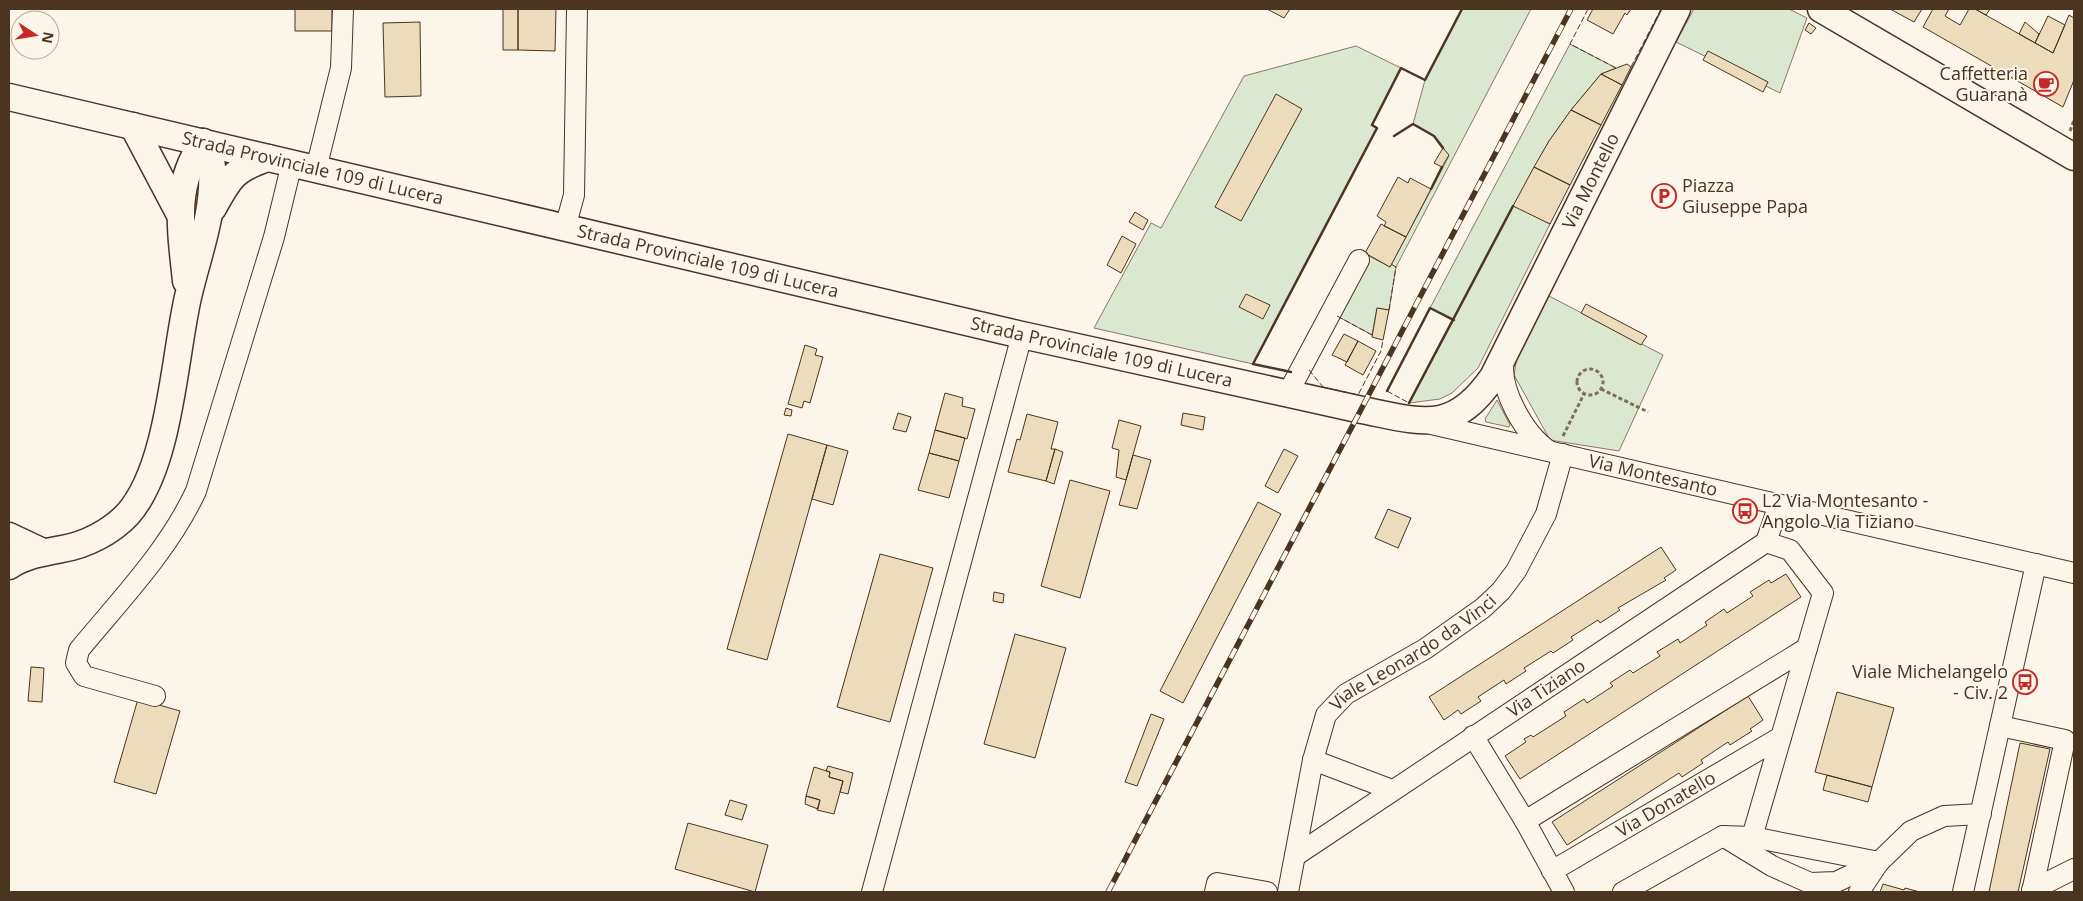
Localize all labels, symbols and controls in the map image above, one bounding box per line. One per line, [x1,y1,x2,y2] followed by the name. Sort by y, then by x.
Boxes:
[10,10,60,60] north arrow
[38,30,59,45] text: N
[1940,61,2028,106] place label: Caffetteria Guaranà
[2033,71,2059,97] cafe icon: Caffetteria Guaranà
[180,125,446,210] street label: Strada Provinciale 109 di Lucera
[1556,129,1624,233] street label: Via Montello
[1682,173,1808,218] place label: Piazza Giuseppe Papa
[1651,183,1677,209] parking icon: Piazza Giuseppe Papa
[575,218,841,303] street label: Strada Provinciale 109 di Lucera
[968,310,1235,392] street label: Strada Provinciale 109 di Lucera
[1586,448,1720,501] street label: Via Montesanto
[1762,488,1928,533] place label: L2 Via Montesanto - Angolo Via Tiziano
[1732,498,1758,524] bus stop icon: L2 Via Montesanto - Angolo Via Tiziano
[1324,589,1501,715] street label: Viale Leonardo da Vinci
[1502,653,1590,722] street label: Via Tiziano
[1852,659,2008,704] place label: Viale Michelangelo - Civ. 2
[2012,669,2038,695] bus stop icon: Viale Michelangelo - Civ. 2
[1611,765,1720,842] street label: Via Donatello

